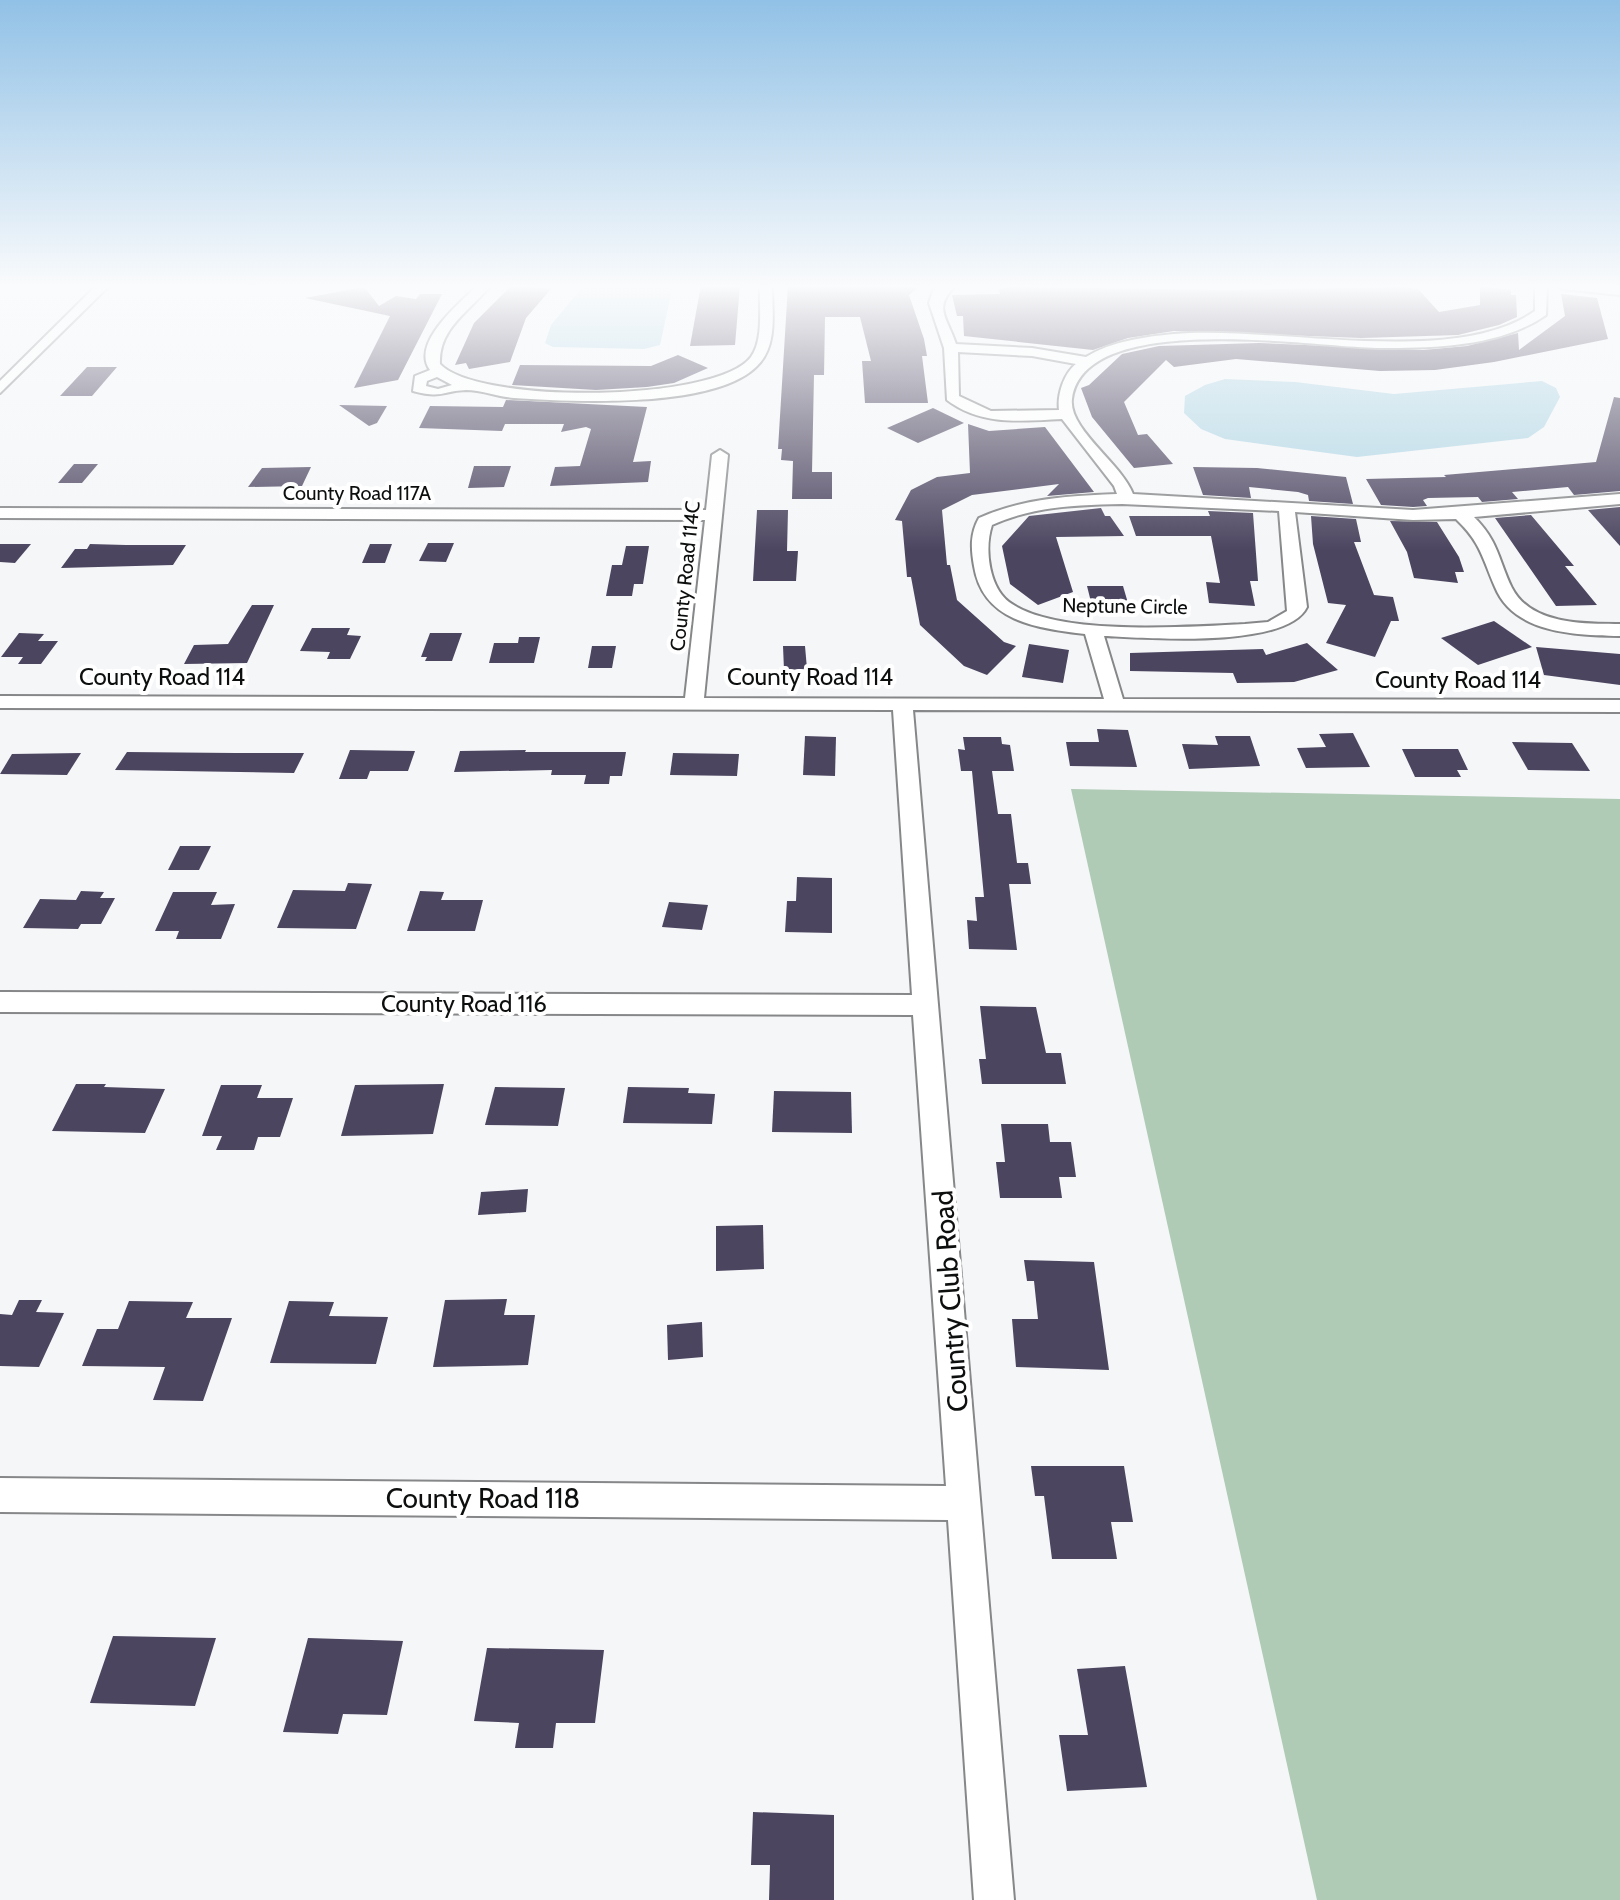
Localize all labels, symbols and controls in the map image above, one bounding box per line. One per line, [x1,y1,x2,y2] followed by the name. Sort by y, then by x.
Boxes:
[283,481,432,505] street label: County Road 117A
[665,500,705,652] street label: County Road 114C
[1062,593,1188,619] street label: Neptune Circle
[79,662,245,691] street label: County Road 114
[727,662,893,691] street label: County Road 114
[1375,665,1541,694] street label: County Road 114
[381,989,547,1018] street label: County Road 116
[925,1189,975,1413] street label: Country Club Road
[386,1481,580,1515] street label: County Road 118

